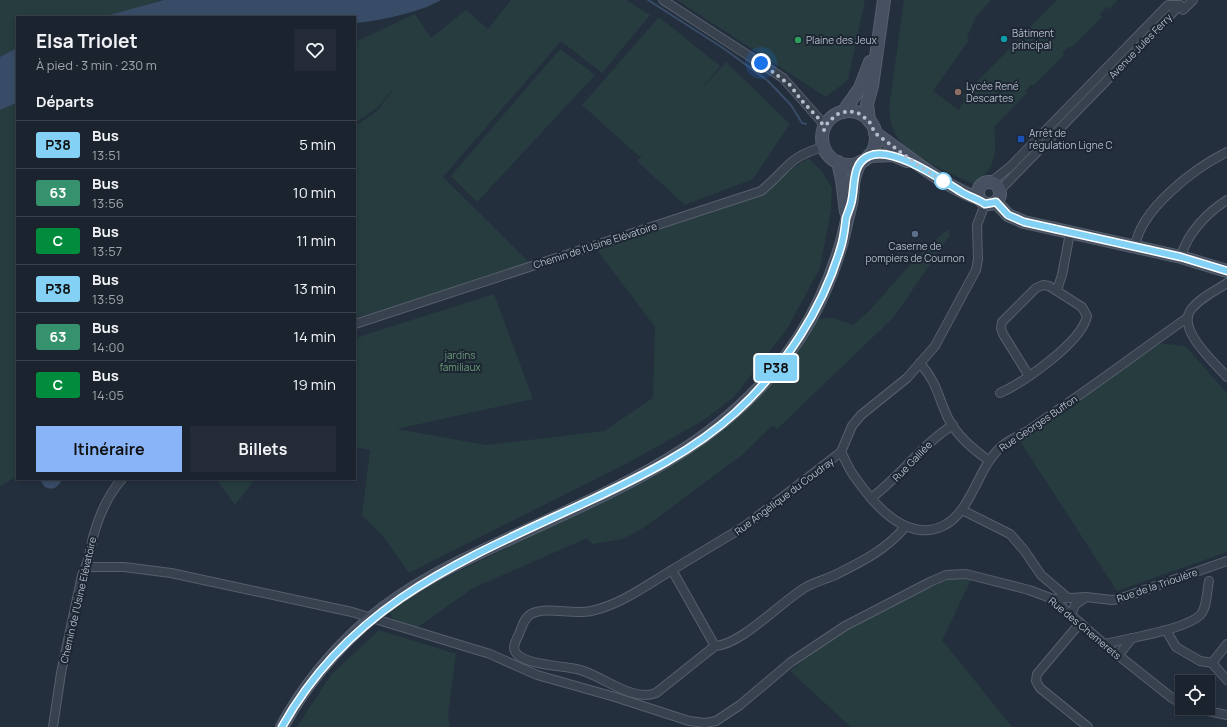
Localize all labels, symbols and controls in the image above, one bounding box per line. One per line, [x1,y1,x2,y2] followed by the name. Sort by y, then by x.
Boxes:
[1105,10,1175,82] street label: Avenue Jules Ferry
[1012,26,1054,52] place label: Bâtiment principal
[36,28,138,54] text: Elsa Triolet
[294,29,336,71] button: heart
[806,33,877,47] place label: Plaine des Jeux
[999,34,1009,44] marker: Bâtiment principal
[793,35,803,45] marker: Plaine des Jeux
[751,53,771,73] your location
[36,56,157,74] text: À pied · 3 min · 230 m
[966,79,1019,105] place label: Lycée René Descartes
[953,87,963,97] marker: Lycée René Descartes
[36,91,94,112] text: Départs
[92,125,119,146] text: Bus
[1029,126,1113,152] place label: Arrêt de régulation Ligne C
[299,134,336,155] text: 5 min
[1016,134,1026,144] marker: Arrêt de régulation Ligne C
[45,135,71,154] text: P38
[92,146,121,164] text: 13:51
[934,172,952,190] unlabelled marker
[92,173,119,194] text: Bus
[293,182,336,203] text: 10 min
[50,183,66,202] text: 63
[92,194,124,212] text: 13:56
[531,218,659,272] street label: Chemin de l'Usine Elévatoire
[92,221,119,242] text: Bus
[910,229,920,239] marker: Caserne de pompiers de Cournon
[296,230,336,251] text: 11 min
[53,231,63,250] text: C
[865,239,965,265] place label: Caserne de pompiers de Cournon
[92,242,122,260] text: 13:57
[92,269,119,290] text: Bus
[294,278,336,299] text: 13 min
[45,279,71,298] text: P38
[92,290,124,308] text: 13:59
[92,317,119,338] text: Bus
[293,326,336,347] text: 14 min
[50,327,66,346] text: 63
[92,338,124,356] text: 14:00
[439,348,481,374] park label: jardins familiaux
[753,355,799,381] line badge: P38
[763,358,789,377] text: P38
[92,365,119,386] text: Bus
[293,374,336,395] text: 19 min
[53,375,63,394] text: C
[92,386,124,404] text: 14:05
[996,392,1080,454] street label: Rue Georges Buffon
[36,426,182,472] button: Itinéraire
[190,426,336,472] button: Billets
[889,438,935,484] street label: Rue Galilée
[731,453,837,538] street label: Rue Angélique du Coudray
[57,535,99,665] street label: Chemin de l'Usine Elévatoire
[1115,565,1199,605] street label: Rue de la Trioulère
[1046,593,1124,663] street label: Rue des Chemerets
[1175,675,1215,715] map controls
[1175,675,1215,715] button: locate

